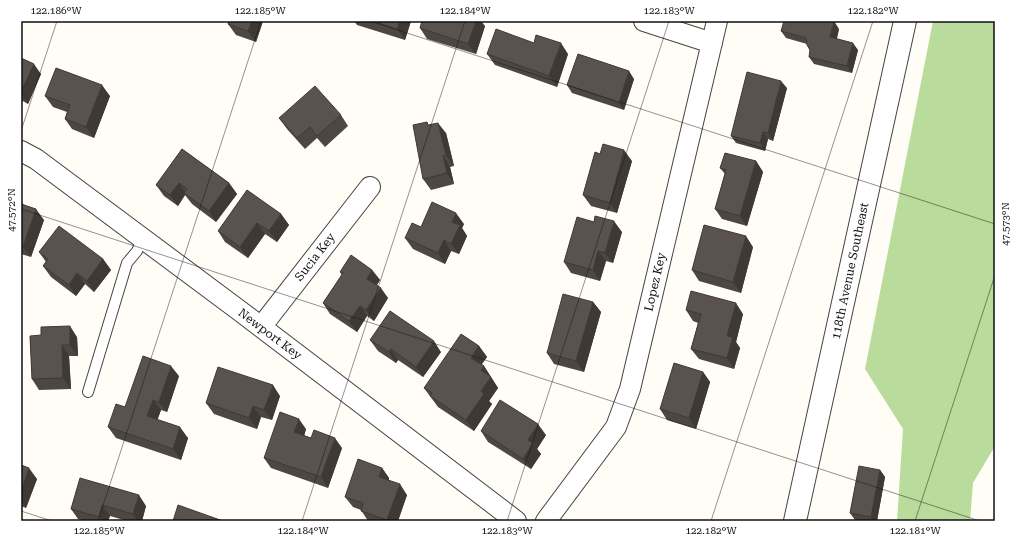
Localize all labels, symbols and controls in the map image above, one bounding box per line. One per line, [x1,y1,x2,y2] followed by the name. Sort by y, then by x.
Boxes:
[30,5,82,16] text: 122.186°W
[234,5,286,16] text: 122.185°W
[439,5,491,16] text: 122.184°W
[643,5,695,16] text: 122.183°W
[847,5,899,16] text: 122.182°W
[6,188,17,232] text: 47.572°N
[829,201,871,341] street label: 118th Avenue Southeast
[1000,202,1011,246] text: 47.573°N
[292,229,339,284] street label: Sucia Key
[641,250,669,313] street label: Lopez Key
[235,306,305,363] street label: Newport Key
[73,525,125,536] text: 122.185°W
[277,525,329,536] text: 122.184°W
[481,525,533,536] text: 122.183°W
[685,525,737,536] text: 122.182°W
[889,525,941,536] text: 122.181°W

